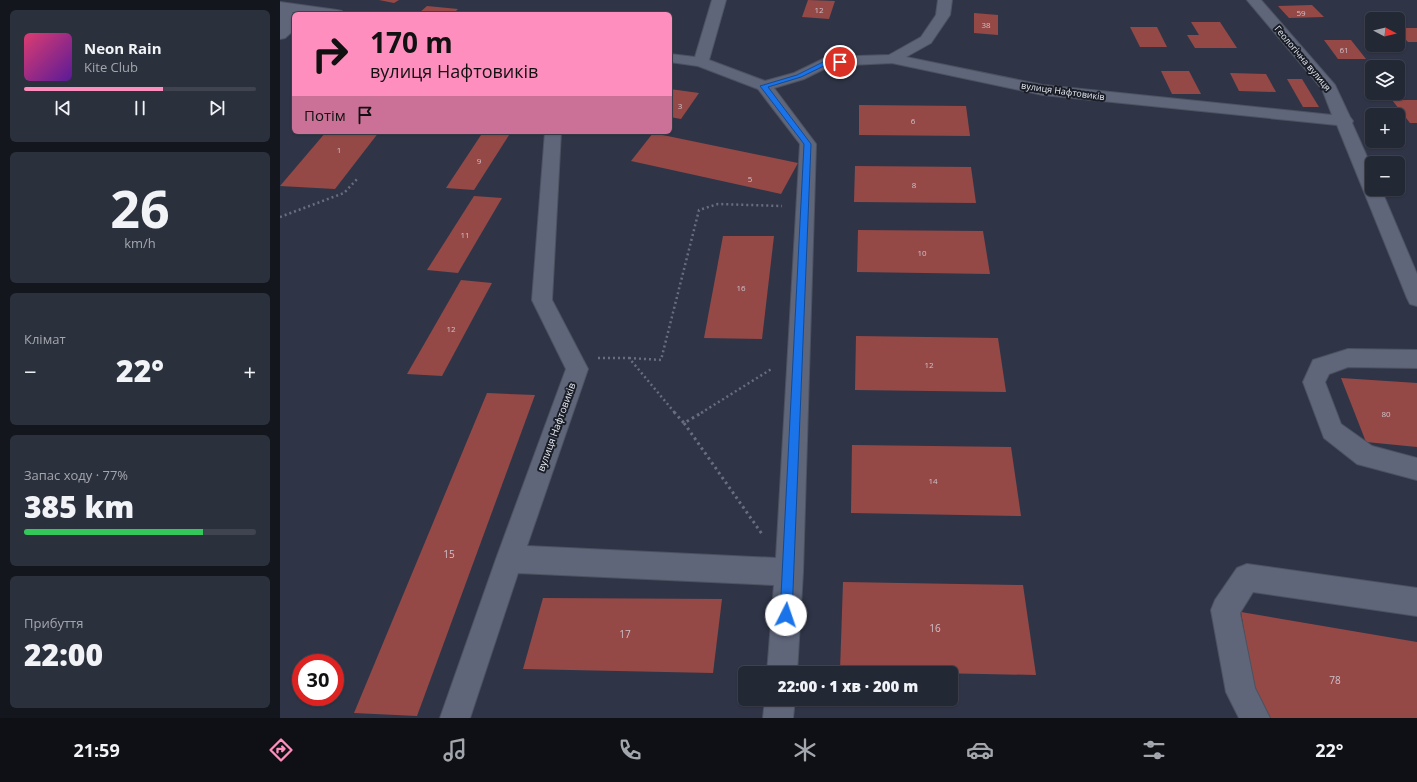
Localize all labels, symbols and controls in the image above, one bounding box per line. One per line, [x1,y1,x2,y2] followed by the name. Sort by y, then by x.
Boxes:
[814,4,824,15] house number: 12
[1296,7,1306,18] house number: 59
[1365,12,1405,52] north arrow
[1365,12,1405,196] map controls
[981,19,991,30] house number: 38
[370,23,453,61] text: 170 m
[1272,23,1334,93] street label: Геологічна вулиця
[304,28,356,80] icon: right
[84,38,162,58] text: Neon Rain
[1339,44,1349,55] house number: 61
[823,45,857,79] pin
[829,51,851,73] icon: arrive
[84,58,138,76] text: Kite Club
[370,59,538,83] text: вулиця Нафтовиків
[1365,60,1405,100] button: layers
[1020,79,1106,103] street label: вулиця Нафтовиків
[52,97,74,119] icon: previous
[129,97,151,119] icon: pause
[206,97,228,119] icon: next
[678,100,683,111] house number: 3
[354,104,376,126] icon: arrive
[304,105,346,125] text: Потім
[1365,108,1405,148] button: +
[911,115,916,126] house number: 6
[337,144,341,155] house number: 1
[477,155,482,166] house number: 9
[1365,156,1405,196] button: −
[110,172,170,243] text: 26
[748,173,753,184] house number: 5
[912,179,917,190] house number: 8
[460,229,470,240] house number: 11
[124,234,156,252] text: km/h
[917,247,927,258] house number: 10
[736,282,746,293] house number: 16
[446,323,456,334] house number: 12
[24,330,66,348] text: Клімат
[116,350,164,391] text: 22°
[24,356,37,386] text: −
[243,356,256,386] text: +
[924,359,934,370] house number: 12
[533,380,579,473] street label: вулиця Нафтовиків
[1381,408,1391,419] house number: 80
[24,466,128,484] text: Запас ходу · 77%
[928,475,938,486] house number: 14
[24,486,134,527] text: 385 km
[443,547,455,561] house number: 15
[765,594,807,636] position arrow
[24,614,83,632] text: Прибуття
[929,621,941,635] house number: 16
[619,627,631,641] house number: 17
[24,634,103,675] text: 22:00
[292,654,344,706] speed limit sign: 30
[1329,673,1341,687] house number: 78
[778,676,918,696] text: 22:00 · 1 хв · 200 m
[267,736,295,764] icon: directions
[441,736,469,764] icon: music
[616,736,644,764] icon: phone
[791,736,819,764] icon: climate
[966,736,994,764] icon: car
[1140,736,1168,764] icon: filters
[73,738,120,762] text: 21:59
[1315,738,1344,762] text: 22°

